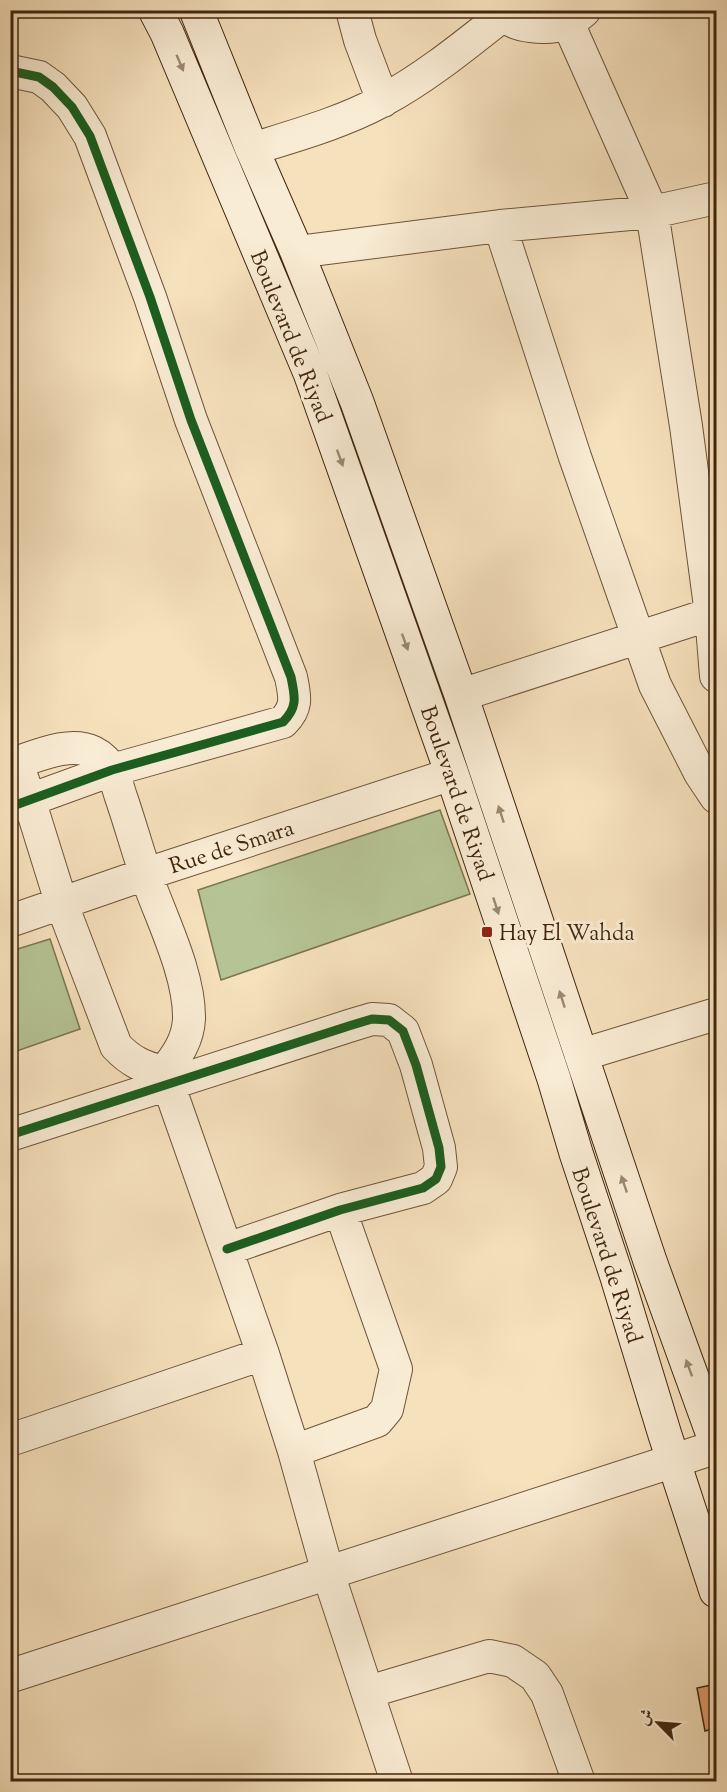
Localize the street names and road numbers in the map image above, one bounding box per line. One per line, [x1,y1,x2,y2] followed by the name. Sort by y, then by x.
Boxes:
[240,246,338,428] street label: Boulevard de Riyad
[410,702,500,886] street label: Boulevard de Riyad
[165,814,298,884] street label: Rue de Smara
[562,1164,649,1348] street label: Boulevard de Riyad

